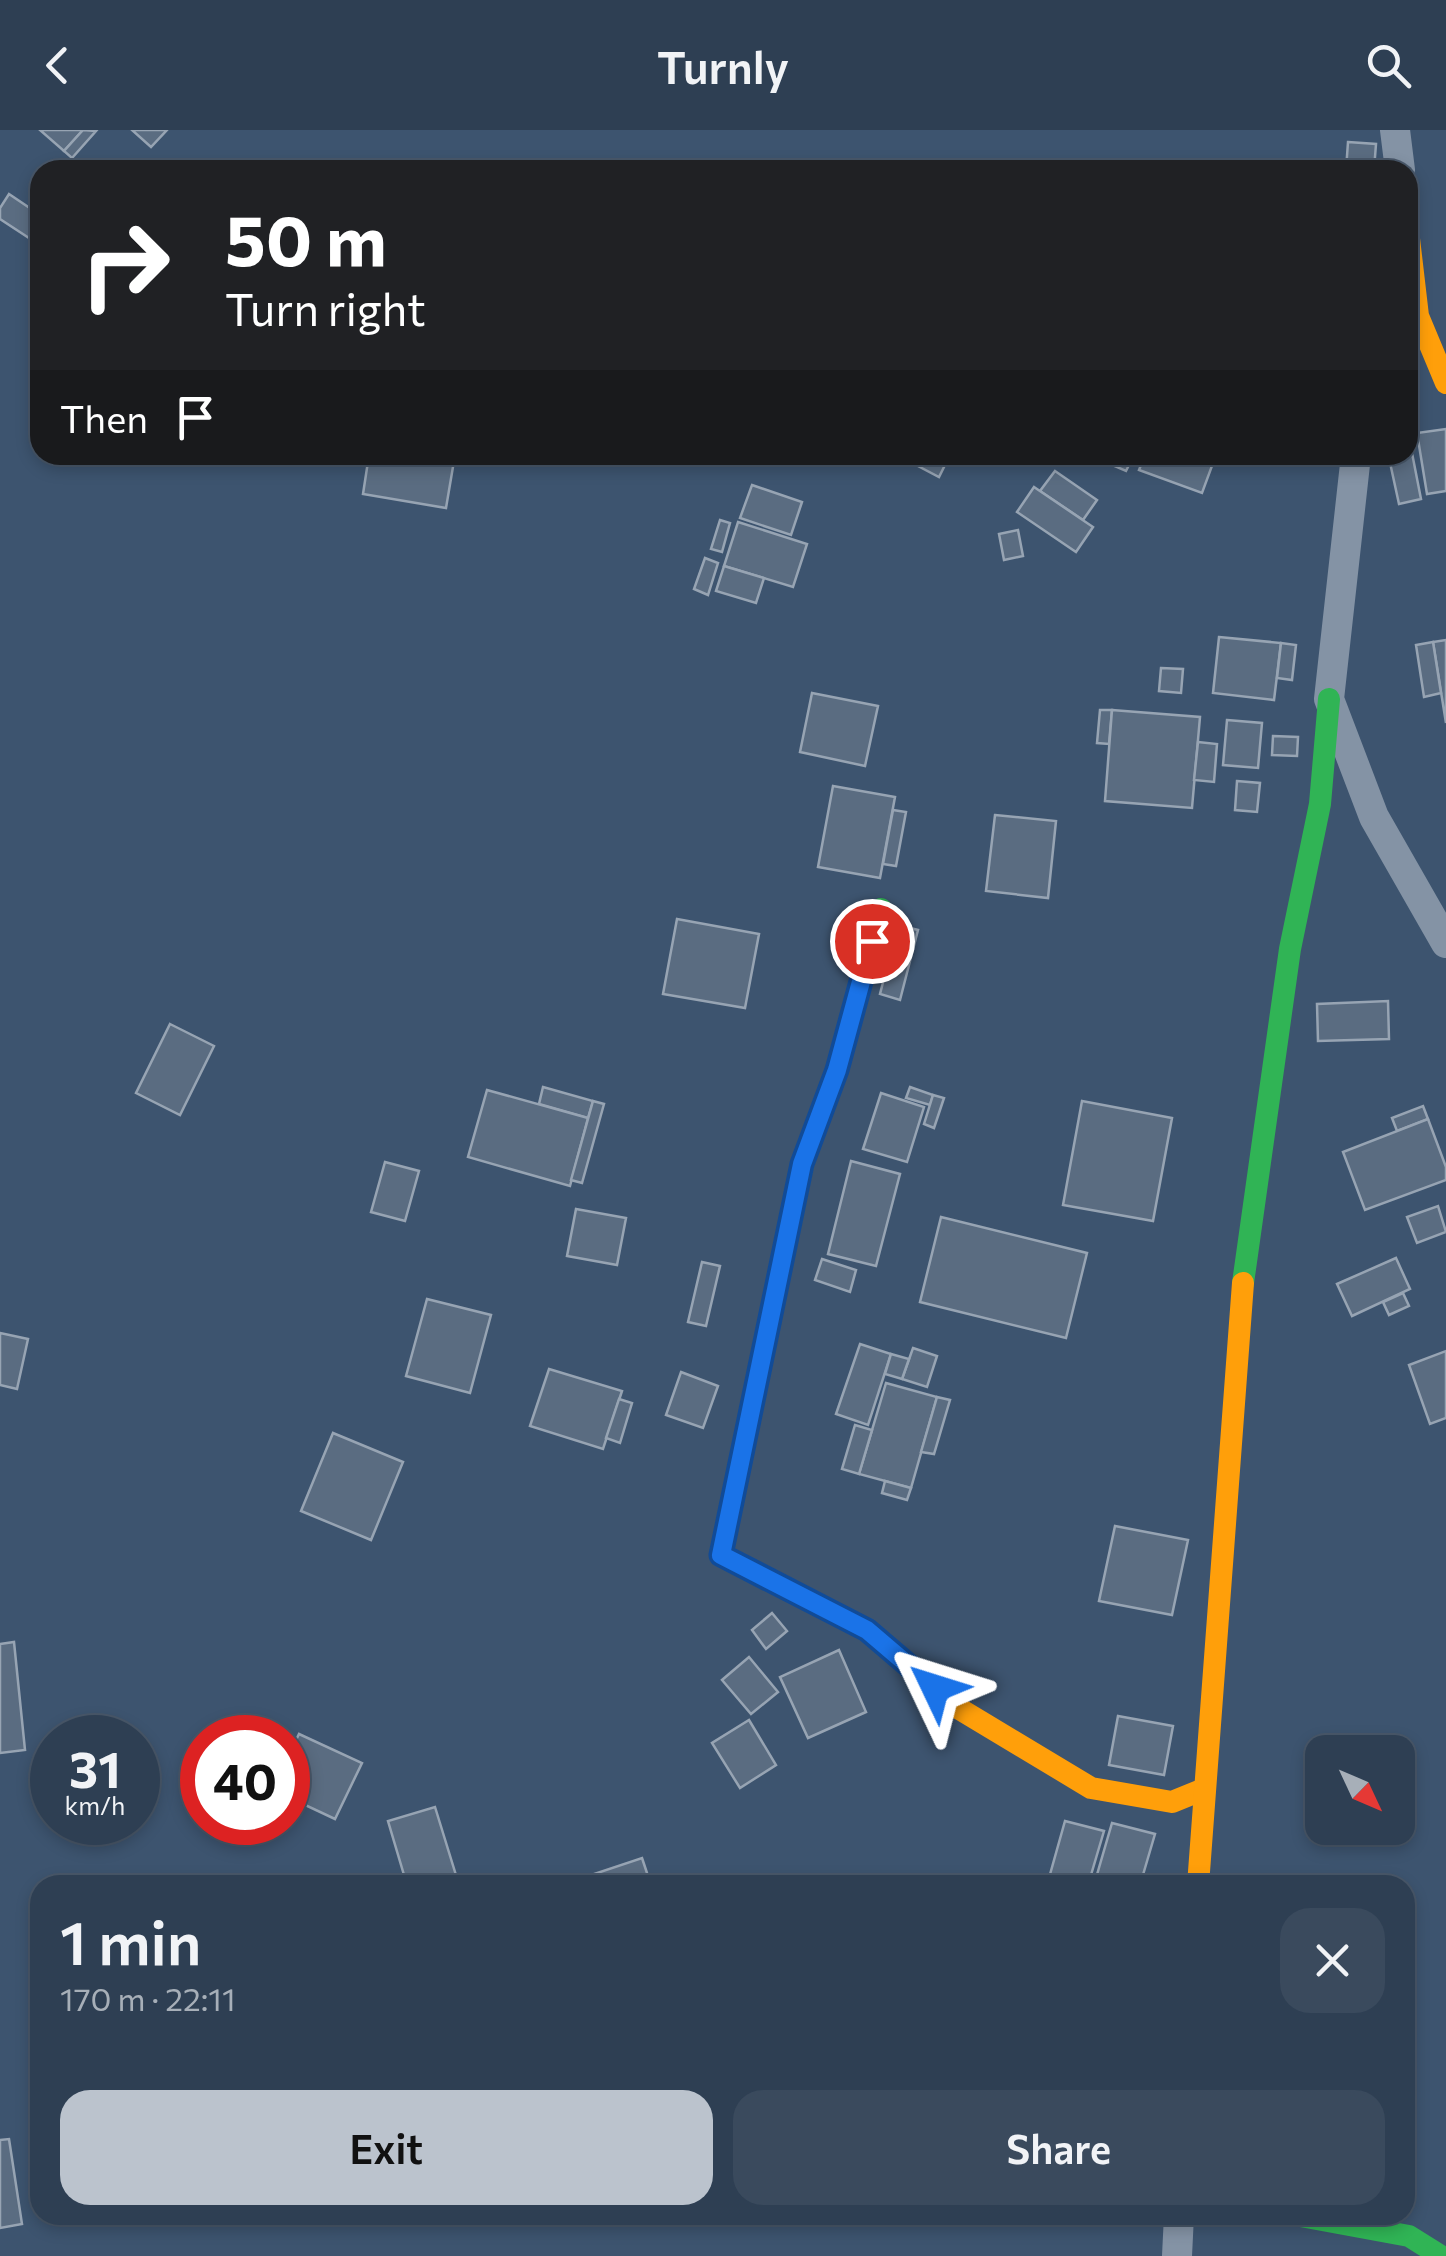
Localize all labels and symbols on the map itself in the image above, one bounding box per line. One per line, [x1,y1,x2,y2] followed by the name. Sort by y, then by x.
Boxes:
[830,899,915,984] pin
[883,1636,987,1740] position arrow
[180,1715,310,1845] speed limit sign: 40
[1305,1735,1415,1845] north arrow

